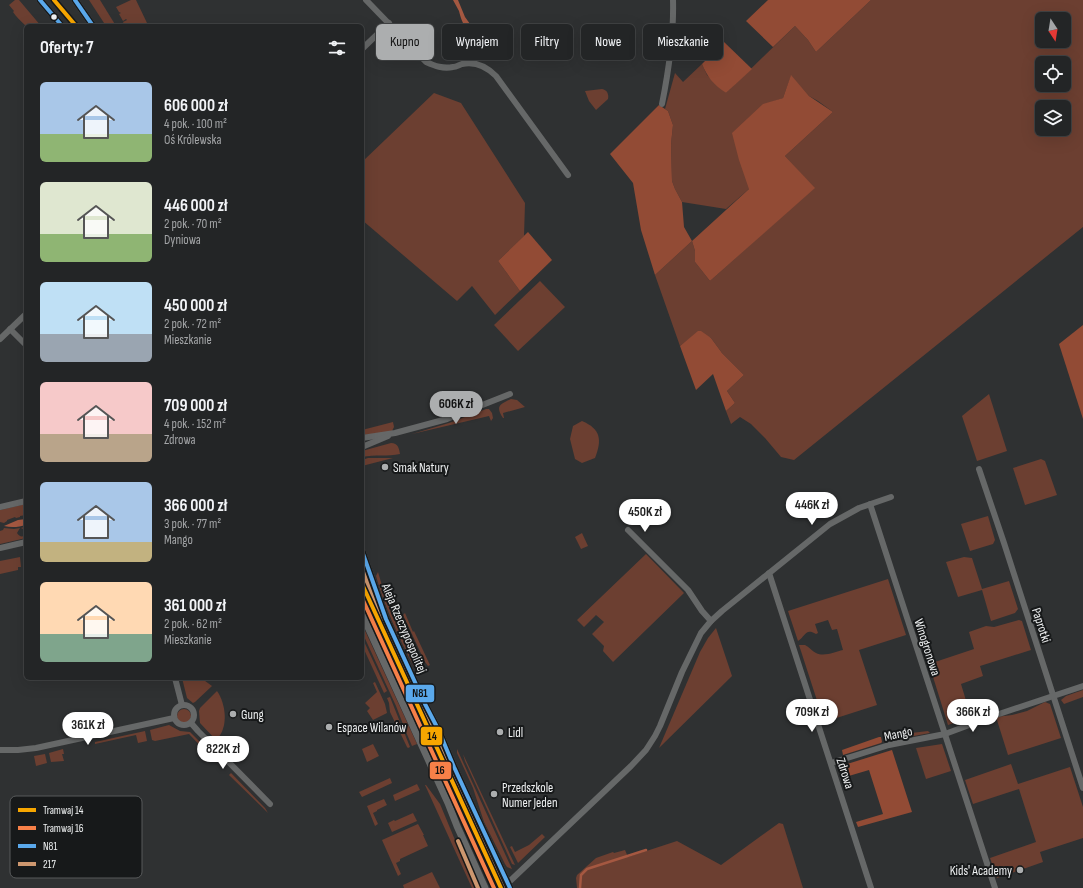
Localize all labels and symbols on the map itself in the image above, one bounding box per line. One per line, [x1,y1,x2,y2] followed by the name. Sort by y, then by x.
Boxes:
[49,12,59,22] unlabelled marker
[1035,12,1071,48] north arrow
[419,391,493,425] pin: 606K zł
[393,460,449,476] place label: Smak Natury
[380,462,390,472] marker: Smak Natury
[775,492,849,526] pin: 446K zł
[608,499,682,533] pin: 450K zł
[378,580,430,676] street label: Aleja Rzeczypospolitej
[1028,606,1054,645] street label: Paprotki
[910,617,944,678] street label: Winogronowa
[405,684,435,703] line badge: N81
[412,687,428,700] text: N81
[775,699,849,733] pin: 709K zł
[936,699,1010,733] pin: 366K zł
[241,707,264,723] place label: Gung
[228,709,238,719] marker: Gung
[51,712,125,746] pin: 361K zł
[337,720,407,736] place label: Espace Wilanów
[324,722,334,732] marker: Espace Wilanów
[882,723,914,745] street label: Mango
[508,725,523,741] place label: Lidl
[420,726,443,746] line badge: 14
[495,727,505,737] marker: Lidl
[427,730,437,743] text: 14
[186,736,260,770] pin: 822K zł
[833,756,858,791] street label: Zdrowa
[429,761,452,780] line badge: 16
[435,764,445,777] text: 16
[502,780,558,811] place label: Przedszkole Numer Jeden
[489,789,499,799] marker: Przedszkole Numer Jeden
[10,796,142,878] legend
[43,804,84,817] text: Tramwaj 14
[43,822,84,835] text: Tramwaj 16
[43,840,57,853] text: N81
[43,858,56,871] text: 217
[950,863,1012,879] place label: Kids' Academy
[1015,865,1025,875] marker: Kids' Academy

